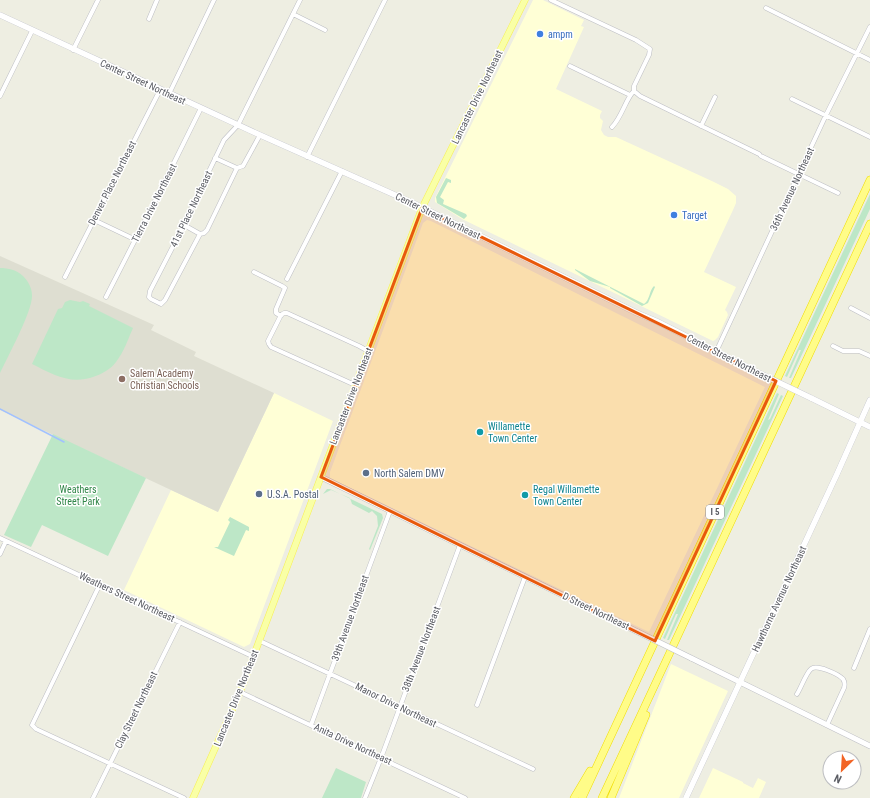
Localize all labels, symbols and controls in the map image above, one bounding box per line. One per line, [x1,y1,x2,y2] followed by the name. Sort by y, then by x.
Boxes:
[535,29,545,39] marker: ampm
[548,29,573,40] place label: ampm
[450,48,505,146] street label: Lancaster Drive Northeast
[98,57,188,107] street label: Center Street Northeast
[86,139,138,227] street label: Denver Place Northeast
[768,146,816,232] street label: 36th Avenue Northeast
[129,162,179,244] street label: Tierra Drive Northeast
[168,169,214,249] street label: 41st Place Northeast
[394,191,482,241] street label: Center Street Northeast
[669,210,679,220] marker: Target
[682,210,707,221] place label: Target
[685,332,773,384] street label: Center Street Northeast
[327,346,375,446] street label: Lancaster Drive Northeast
[130,368,200,391] place label: Salem Academy Christian Schools
[117,374,127,384] marker: Salem Academy Christian Schools
[488,421,537,444] place label: Willamette Town Center
[475,427,485,437] marker: Willamette Town Center
[361,468,371,478] marker: North Salem DMV
[374,468,445,479] place label: North Salem DMV
[56,484,100,507] park label: Weathers Street Park
[533,484,600,507] place label: Regal Willamette Town Center
[254,489,264,499] marker: U.S.A. Postal
[267,489,319,500] place label: U.S.A. Postal
[520,490,530,500] marker: Regal Willamette Town Center
[706,505,724,519] road number: I 5
[750,544,808,654] street label: Hawthorne Avenue Northeast
[77,570,177,624] street label: Weathers Street Northeast
[329,574,371,662] street label: 39th Avenue Northeast
[561,590,631,632] street label: D Street Northeast
[400,605,442,693] street label: 38th Avenue Northeast
[212,648,260,748] street label: Lancaster Drive Northeast
[113,670,159,750] street label: Clay Street Northeast
[354,681,438,729] street label: Manor Drive Northeast
[312,721,394,767] street label: Anita Drive Northeast
[822,750,862,790] north arrow
[832,771,844,786] text: N

